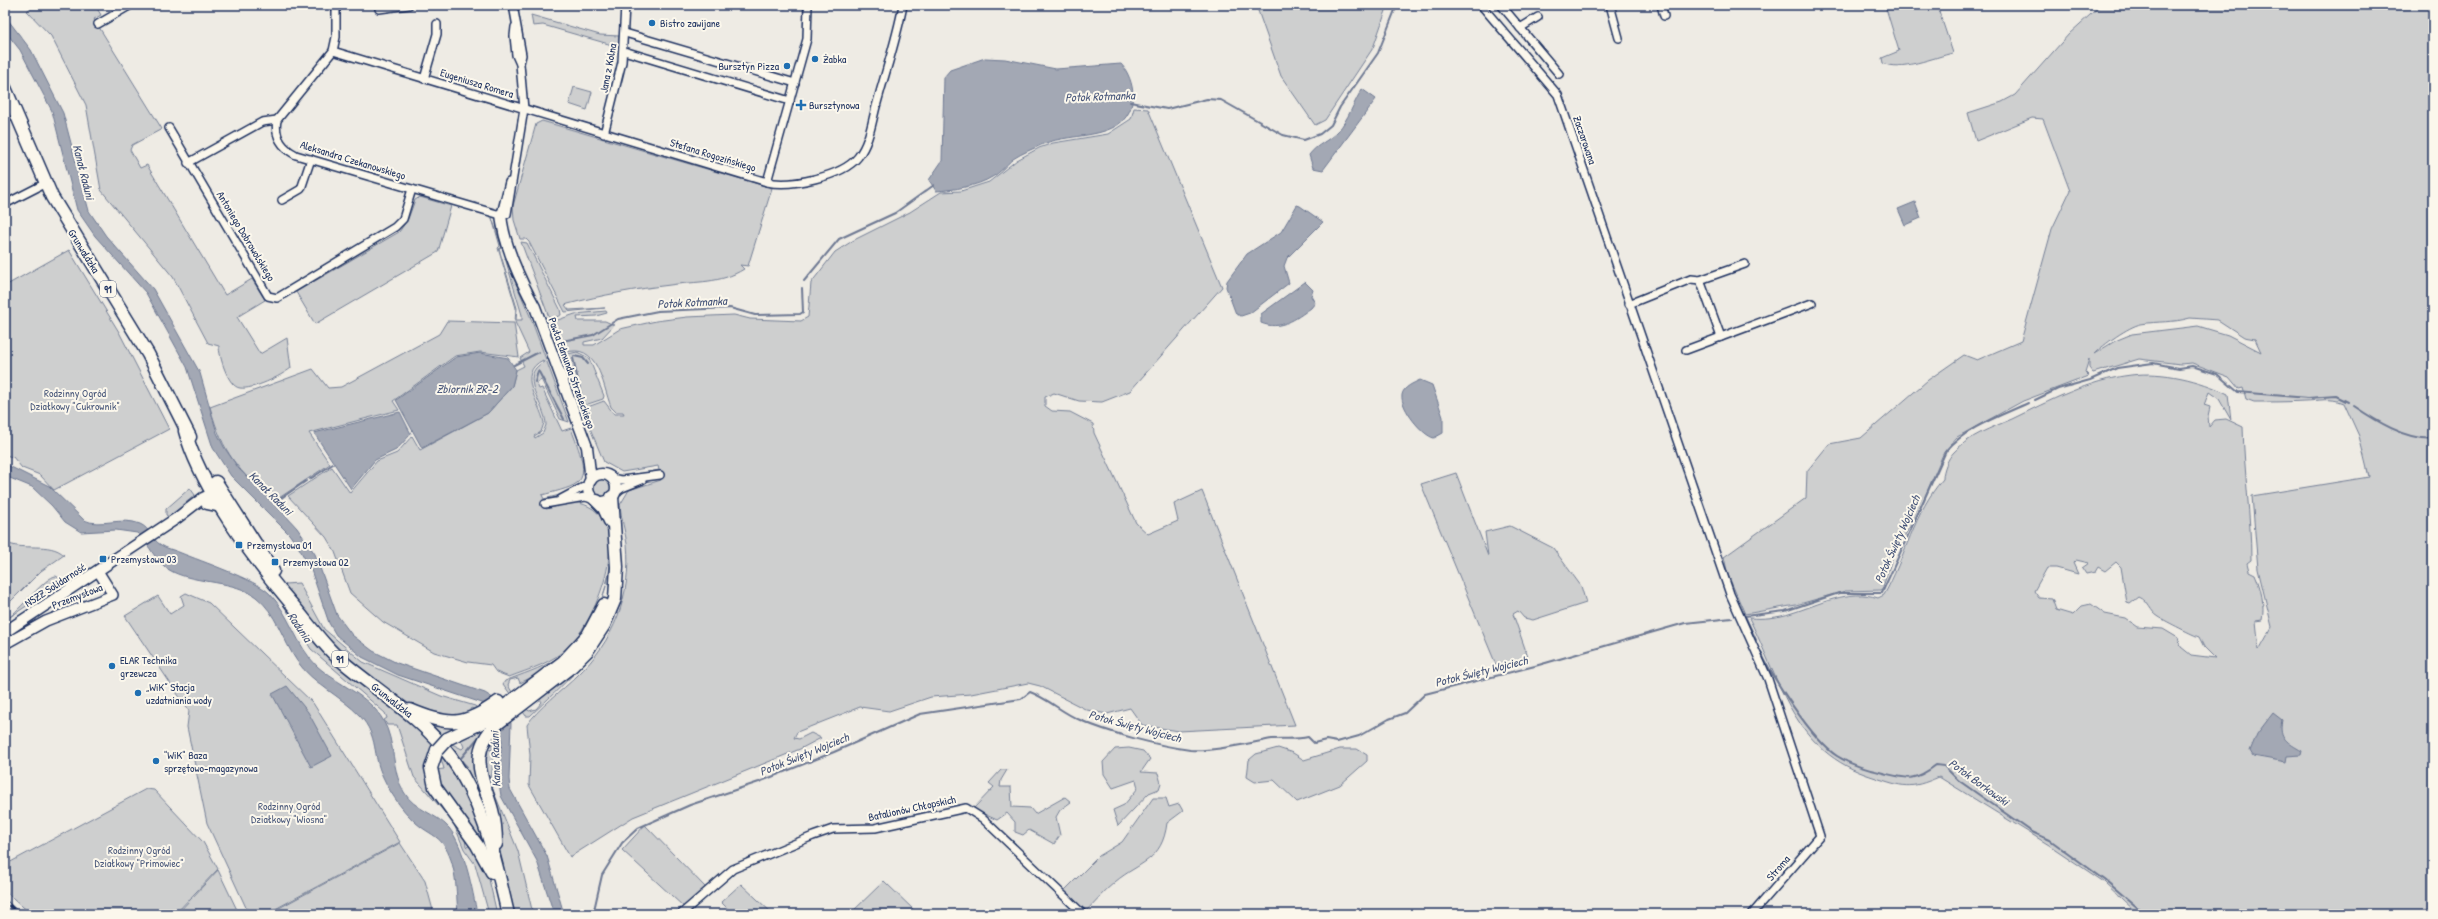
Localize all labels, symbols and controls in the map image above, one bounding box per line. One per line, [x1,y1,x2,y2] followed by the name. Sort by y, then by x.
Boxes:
[660,16,721,30] place label: Bistro zawijane
[647,18,657,28] marker: Bistro zawijane
[596,42,620,94] street label: Jana z Kolna
[823,52,847,66] place label: Żabka
[810,54,820,64] marker: Żabka
[718,59,780,73] place label: Bursztyn Pizza
[782,61,792,71] marker: Bursztyn Pizza
[439,65,516,101] street label: Eugeniusza Romera
[1065,86,1136,106] water label: Potok Rotmanka
[809,98,860,112] place label: Bursztynowa
[796,100,806,110] marker: Bursztynowa
[1570,114,1600,167] street label: Zaczarowana
[668,135,758,175] street label: Stefana Rogozińskiego
[299,137,408,183] street label: Aleksandra Czekanowskiego
[69,143,99,203] water label: Kanał Raduni
[214,188,279,284] street label: Antoniego Dobrowolskiego
[65,226,103,276] street label: Grunwaldzka
[100,281,116,297] road number: 91
[657,292,729,312] water label: Potok Rotmanka
[545,315,599,431] street label: Pawła Edmunda Strzeleckiego
[436,380,499,397] water label: Zbiornik ZR-2
[30,386,120,413] park label: Rodzinny Ogród Działkowy "Cukrownik"
[245,467,298,520] water label: Kanał Raduni
[1870,491,1924,586] water label: Potok Święty Wojciech
[247,538,311,552] place label: Przemysłowa 01
[234,540,244,550] marker: Przemysłowa 01
[111,552,176,566] place label: Przemysłowa 03
[98,554,108,564] marker: Przemysłowa 03
[283,555,349,569] place label: Przemysłowa 02
[270,557,280,567] marker: Przemysłowa 02
[22,560,89,610] street label: NSZZ Solidarność
[50,580,105,612] street label: Przemysłowa
[284,609,317,646] water label: Radunia
[332,651,348,667] road number: 91
[1433,651,1530,691] water label: Potok Święty Wojciech
[120,653,177,680] place label: ELAR Technika grzewcza
[107,661,117,671] marker: ELAR Technika grzewcza
[368,679,416,721] street label: Grunwaldzka
[146,680,212,707] place label: „WiK” Stacja uzdatniania wody
[133,688,143,698] marker: „WiK” Stacja uzdatniania wody
[1087,706,1184,747] water label: Potok Święty Wojciech
[757,728,852,780] water label: Potok Święty Wojciech
[485,729,504,787] water label: Kanał Raduni
[164,748,258,775] place label: "WiK" Baza sprzętowo-magazynowa
[1945,754,2014,810] water label: Potok Borkowski
[151,756,161,766] marker: "WiK" Baza sprzętowo-magazynowa
[867,792,957,824] street label: Batalionów Chłopskich
[251,799,327,826] park label: Rodzinny Ogród Działkowy "Wiosna"
[95,843,183,870] park label: Rodzinny Ogród Działkowy "Primowiec"
[1763,852,1793,884] street label: Stroma

